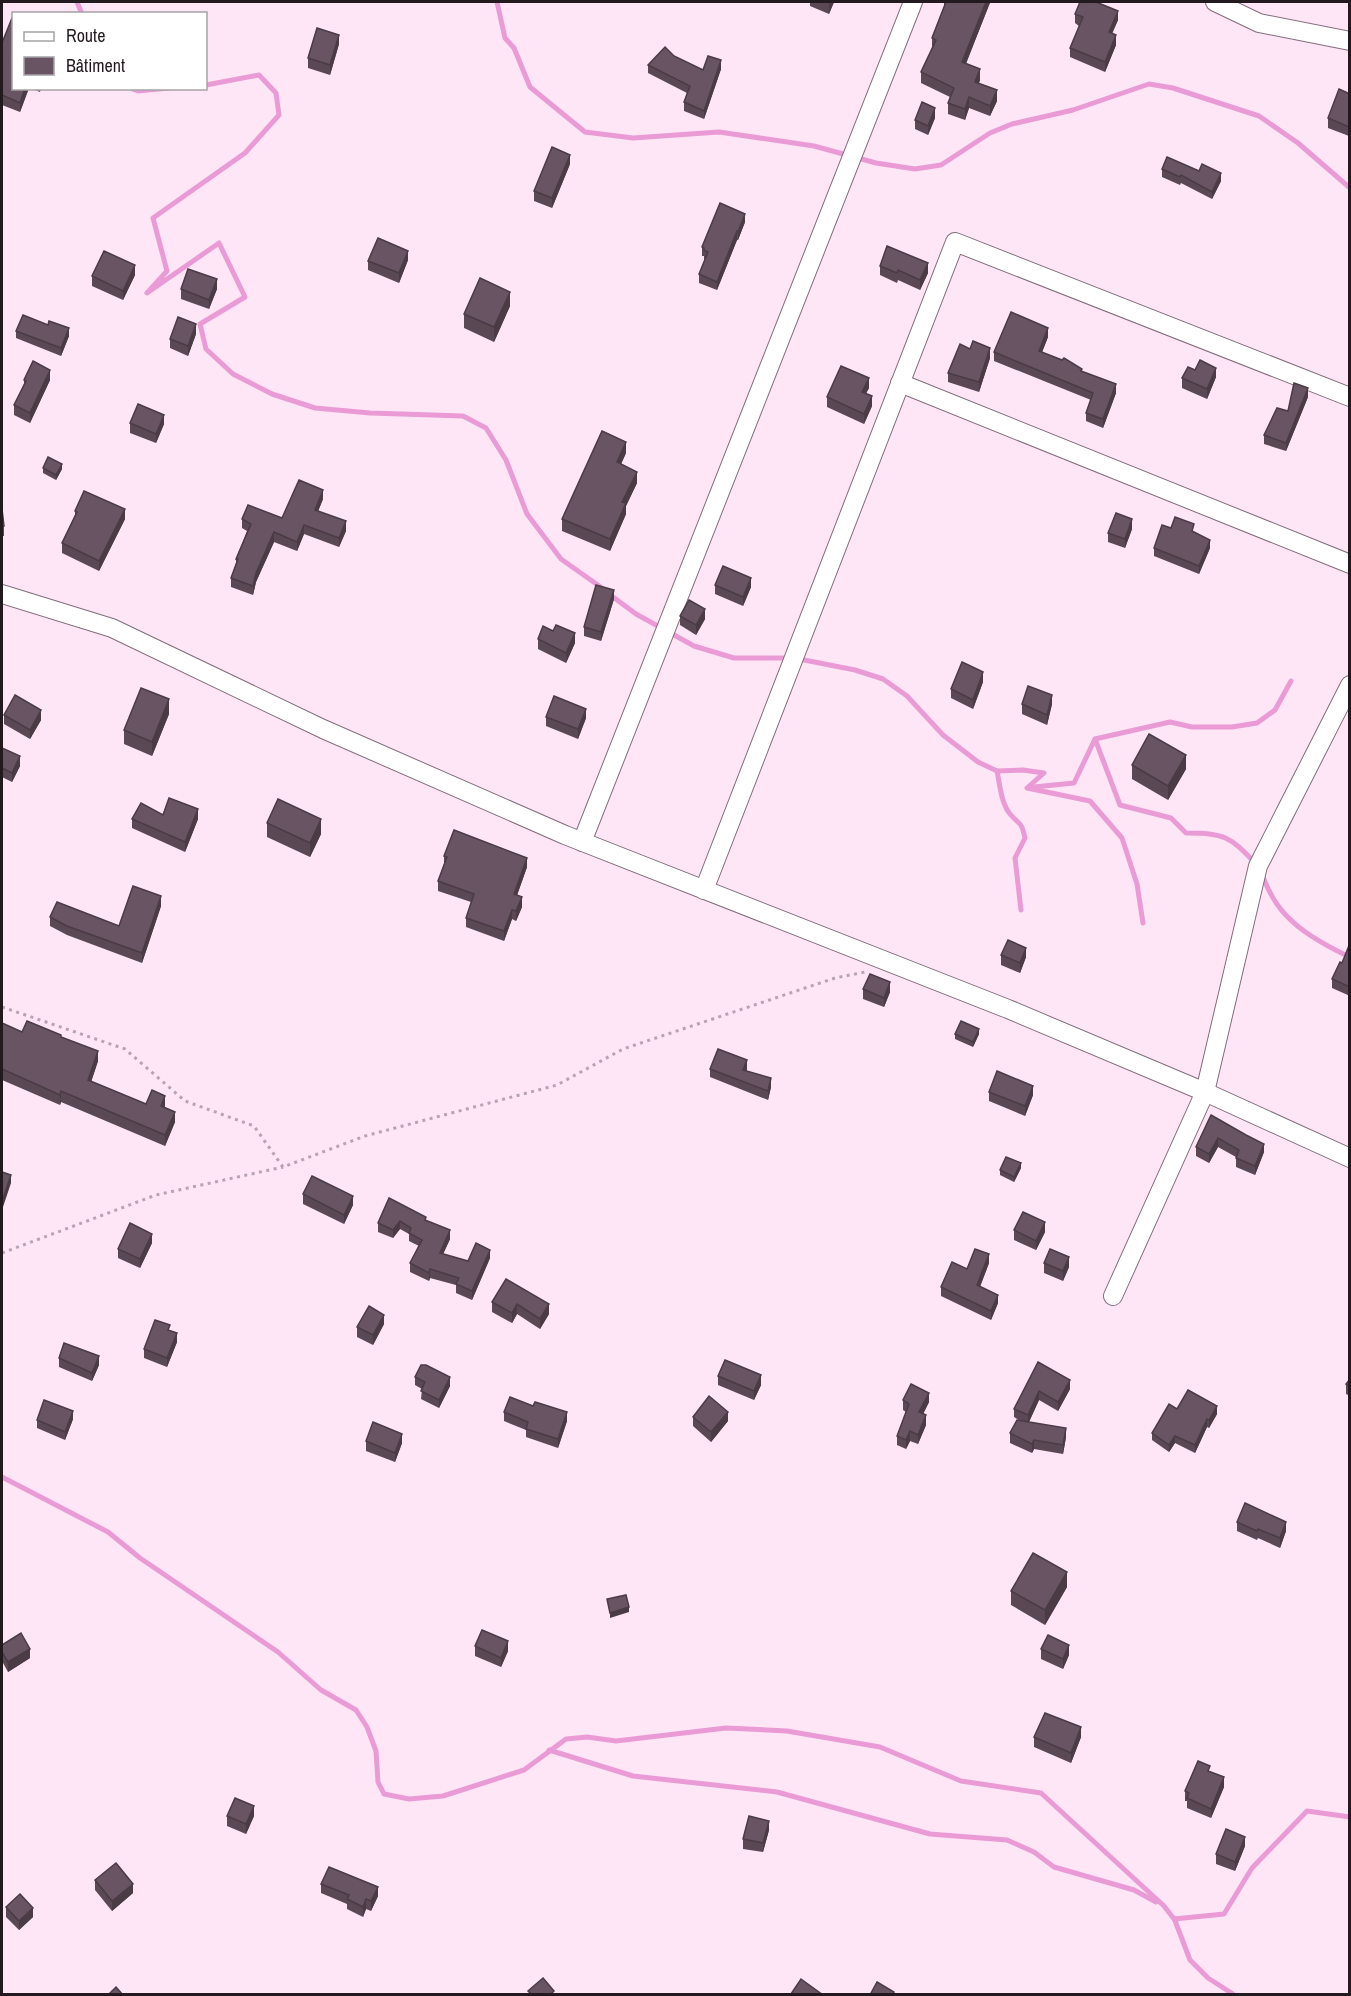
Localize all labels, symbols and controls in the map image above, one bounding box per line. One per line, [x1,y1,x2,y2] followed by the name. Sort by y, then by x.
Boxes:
[12,12,207,90] legend
[66,23,105,48] text: Route
[66,53,125,78] text: Bâtiment

